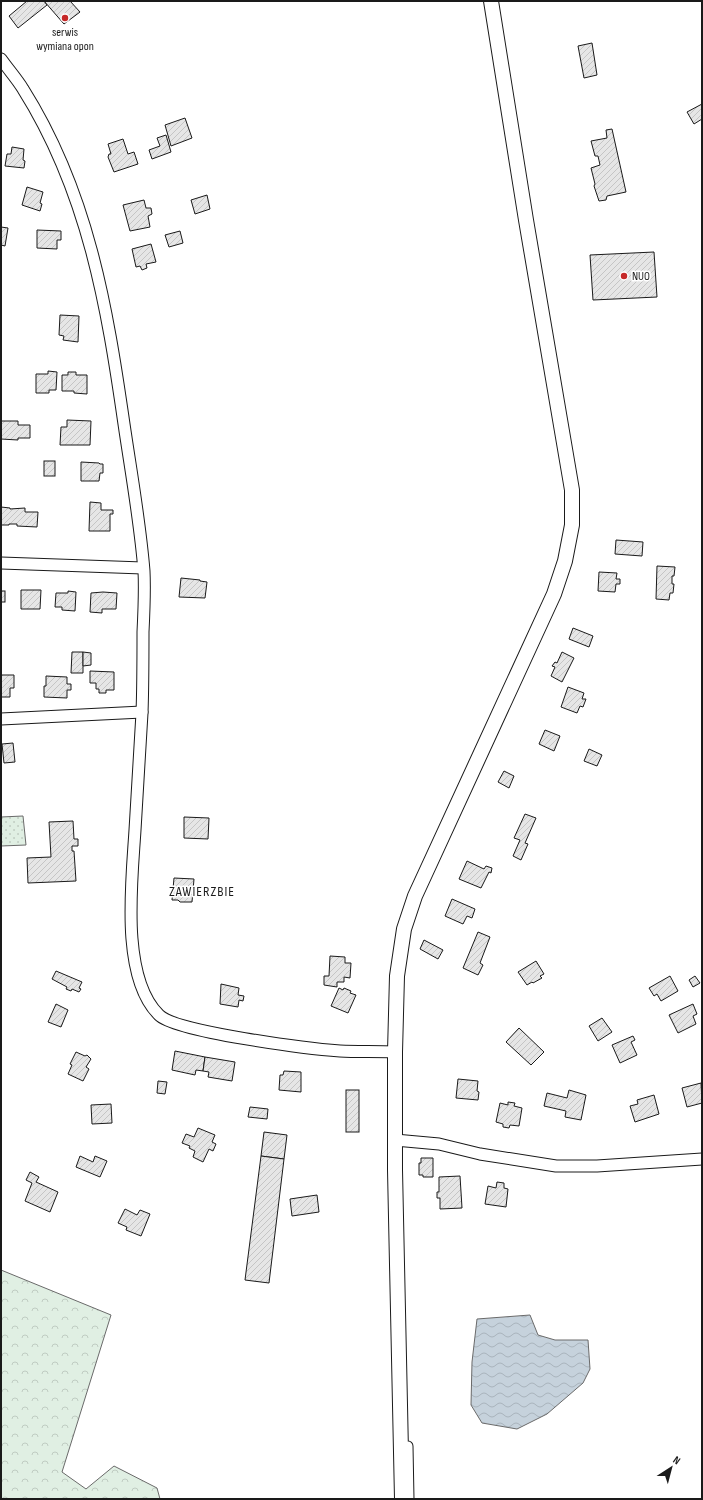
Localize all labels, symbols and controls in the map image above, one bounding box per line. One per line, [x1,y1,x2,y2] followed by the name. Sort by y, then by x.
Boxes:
[60,13,70,23] marker: serwis wymiana opon
[36,25,94,54] place label: serwis wymiana opon
[632,269,650,284] place label: NUO
[619,271,629,281] marker: NUO
[169,883,235,900] district label: ZAWIERZBIE
[651,1448,691,1488] north arrow
[670,1453,683,1467] text: N

